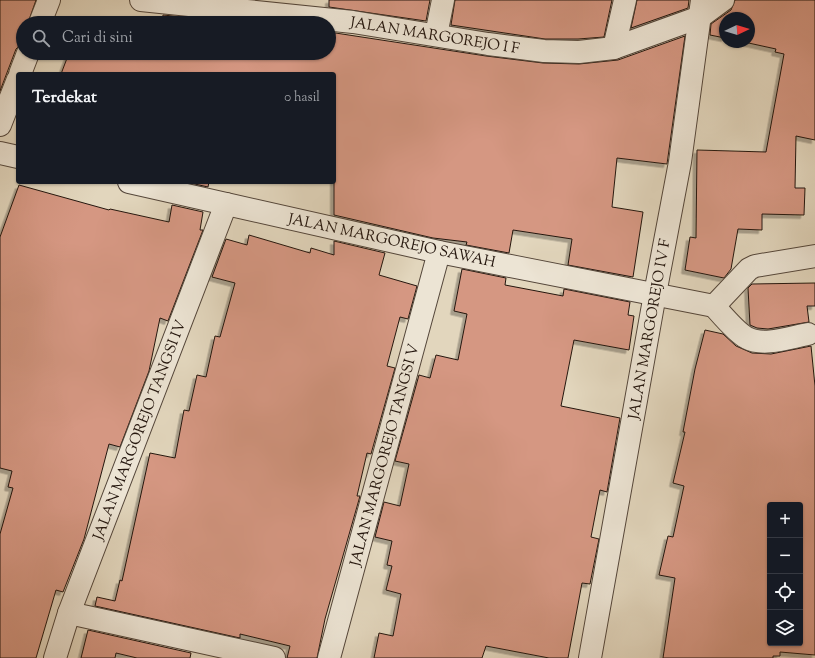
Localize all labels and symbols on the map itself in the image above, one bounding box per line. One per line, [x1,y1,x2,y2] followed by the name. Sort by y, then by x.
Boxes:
[719,12,755,48] north arrow
[348,13,521,60] street label: JALAN MARGOREJO I F
[285,209,498,274] street label: JALAN MARGOREJO SAWAH
[624,237,677,422] street label: JALAN MARGOREJO IV F
[88,317,192,545] street label: JALAN MARGOREJO TANGSI IV
[345,342,425,570] street label: JALAN MARGOREJO TANGSI V

